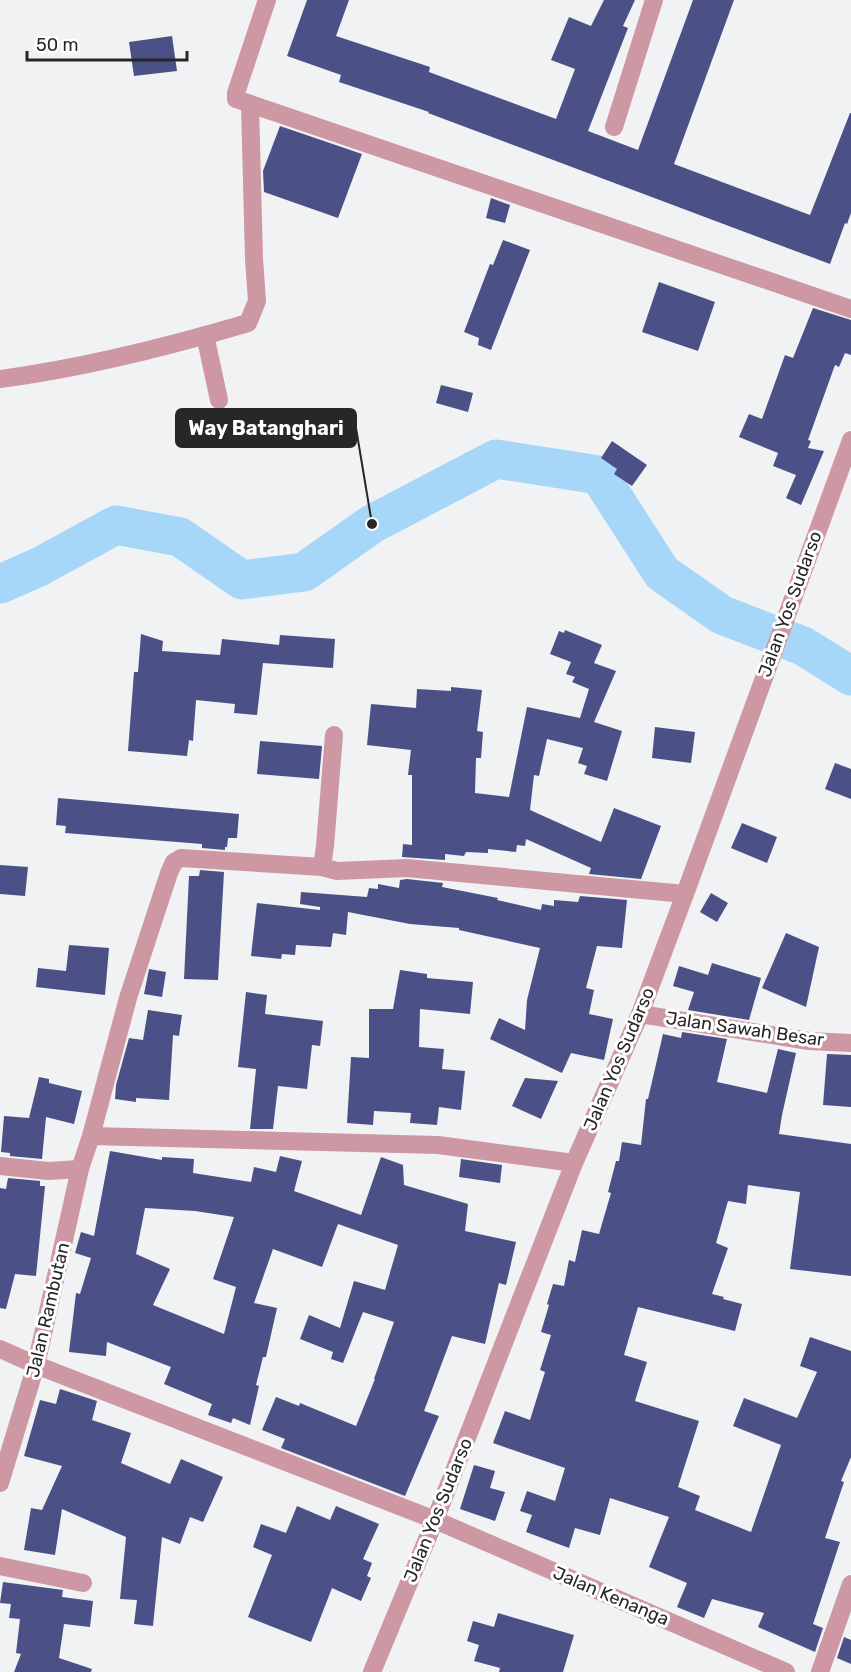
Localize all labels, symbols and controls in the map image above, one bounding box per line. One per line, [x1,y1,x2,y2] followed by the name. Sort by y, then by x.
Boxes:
[27,24,188,62] scale bar
[36,34,79,56] text: 50 m
[176,409,356,447] callout: Way Batanghari
[188,416,344,440] text: Way Batanghari
[753,528,827,680] street label: Jalan Yos Sudarso
[579,984,659,1134] street label: Jalan Yos Sudarso
[664,1007,826,1051] street label: Jalan Sawah Besar
[22,1240,74,1380] street label: Jalan Rambutan
[399,1435,477,1585] street label: Jalan Yos Sudarso
[550,1562,672,1630] street label: Jalan Kenanga

